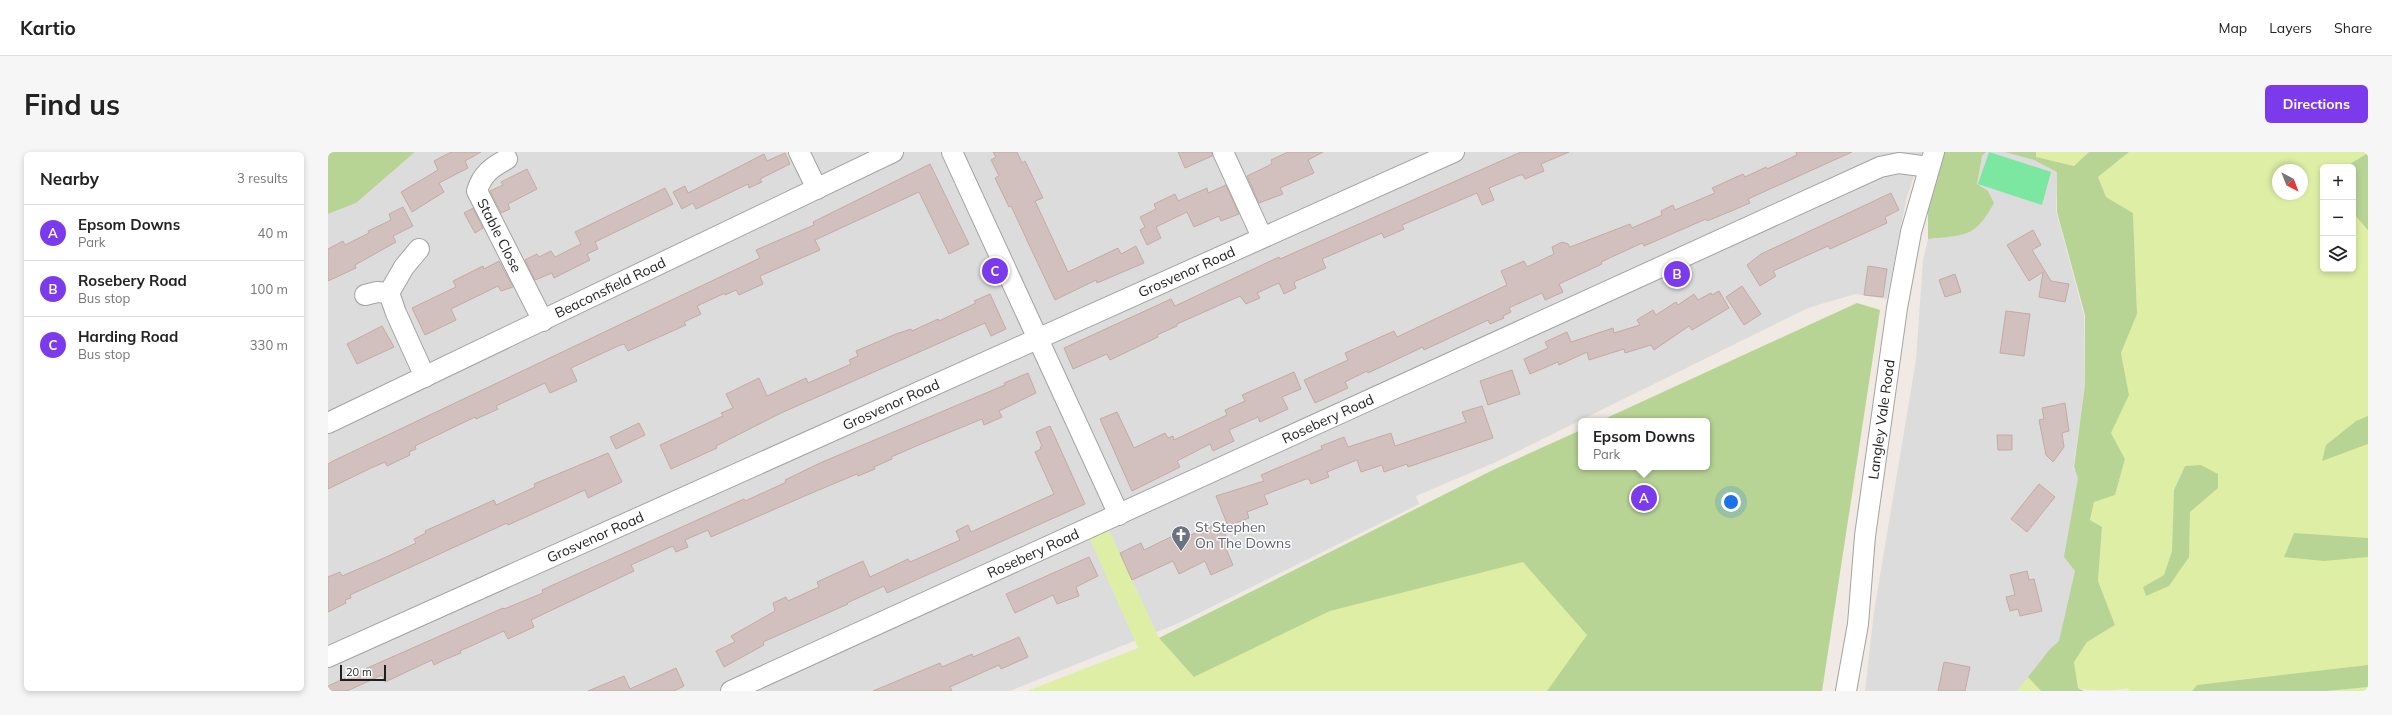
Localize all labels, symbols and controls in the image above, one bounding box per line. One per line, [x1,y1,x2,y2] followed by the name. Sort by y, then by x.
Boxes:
[20,16,76,40] text: Kartio
[2218,19,2247,37] text: Map
[2269,19,2312,37] text: Layers
[2334,19,2372,37] text: Share
[2265,85,2368,123] button: Directions
[24,87,120,122] text: Find us
[2272,164,2308,200] north arrow
[2320,164,2356,272] map controls
[2320,164,2356,200] button: +
[40,168,99,189] text: Nearby
[237,170,288,186] text: 3 results
[473,195,526,275] street label: Stable Close
[2320,200,2356,236] button: −
[78,215,180,234] text: Epsom Downs
[48,225,58,241] text: A
[258,225,288,241] text: 40 m
[78,234,105,250] text: Park
[2320,236,2356,272] button: layers
[1135,242,1238,301] street label: Grosvenor Road
[552,253,669,322] street label: Beaconsfield Road
[982,256,1008,286] pin: C
[1664,259,1690,289] pin: B
[78,271,187,290] text: Rosebery Road
[49,281,57,297] text: B
[250,281,288,297] text: 100 m
[78,290,130,306] text: Bus stop
[78,327,178,346] text: Harding Road
[49,337,57,353] text: C
[250,337,288,353] text: 330 m
[78,346,130,362] text: Bus stop
[1864,358,1899,481] street label: Langley Vale Road
[840,375,942,434] street label: Grosvenor Road
[1279,390,1377,448] street label: Rosebery Road
[1578,418,1710,470] popup
[1593,427,1695,446] text: Epsom Downs
[1593,446,1620,462] text: Park
[1631,483,1657,513] pin: A
[1721,492,1741,512] your location
[544,508,647,567] street label: Grosvenor Road
[1195,518,1291,552] place label: St Stephen On The Downs
[984,524,1082,582] street label: Rosebery Road
[1170,524,1192,552] church icon: St Stephen On The Downs
[340,663,386,682] scale bar
[346,665,372,679] text: 20 m

